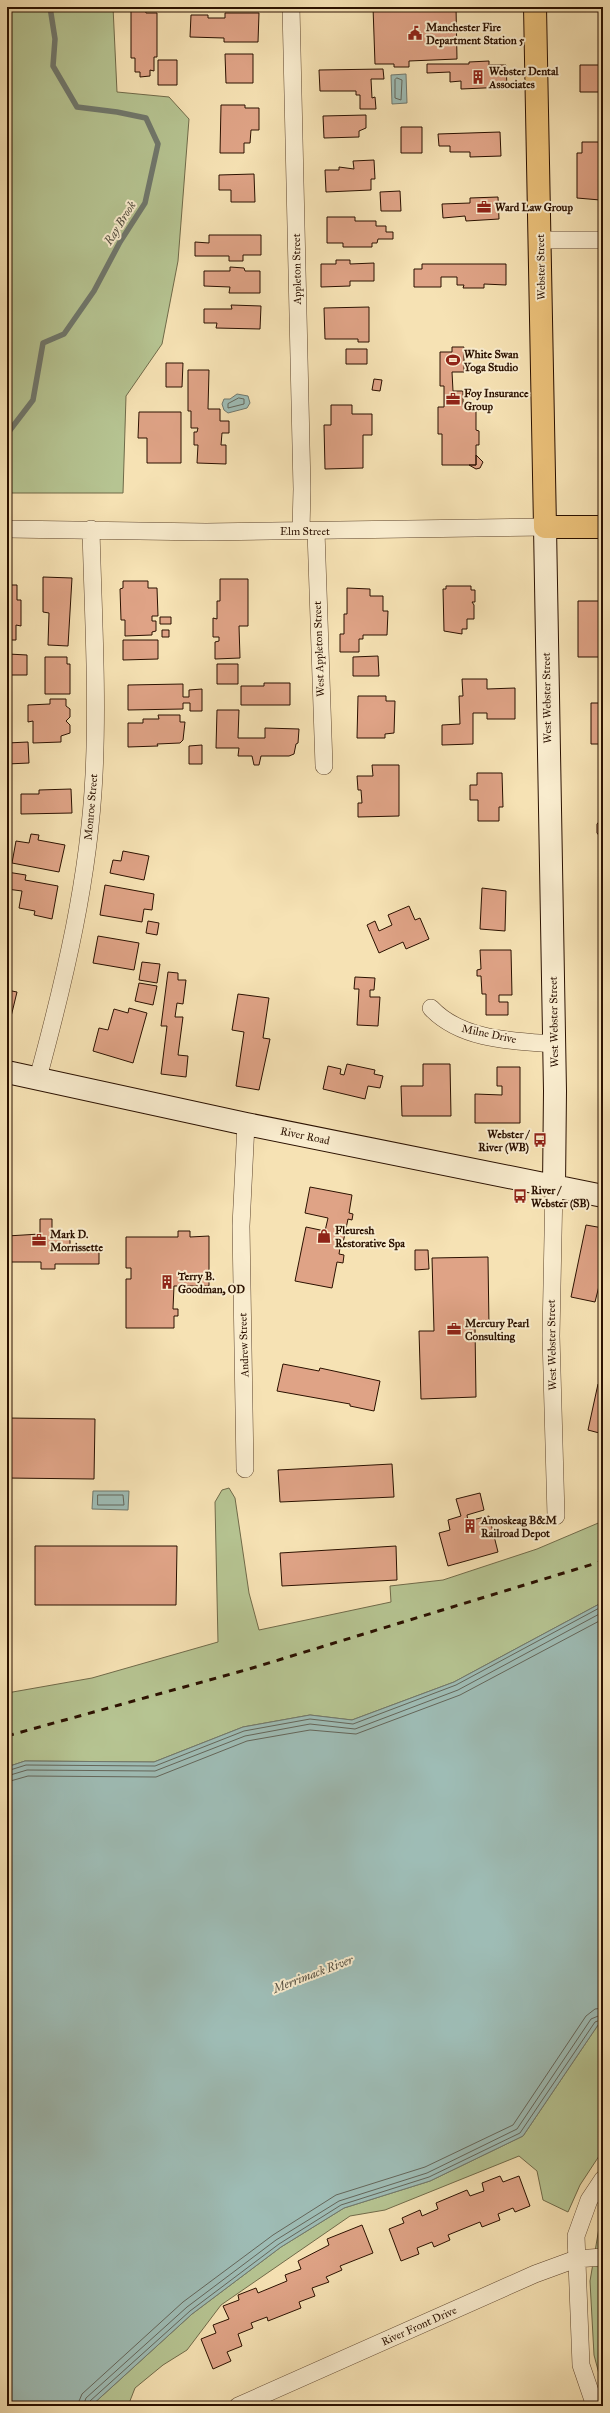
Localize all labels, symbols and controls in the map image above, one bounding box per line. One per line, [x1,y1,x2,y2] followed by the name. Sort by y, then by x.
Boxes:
[426,21,525,48] place label: Manchester Fire Department Station 5
[407,25,423,41] public building icon: Manchester Fire Department Station 5
[488,65,560,91] place label: Webster Dental Associates
[470,69,486,85] building icon: Webster Dental Associates
[101,198,139,248] water label: Ray Brook
[476,199,492,215] office icon: Ward Law Group
[495,201,573,215] place label: Ward Law Group
[290,233,304,306] street label: Appleton Street
[534,234,548,300] street label: Webster Street
[463,348,519,374] place label: White Swan Yoga Studio
[445,352,461,368] sports icon: White Swan Yoga Studio
[464,387,529,414] place label: Foy Insurance Group
[445,391,461,407] office icon: Foy Insurance Group
[280,525,330,538] street label: Elm Street
[311,601,327,697] street label: West Appleton Street
[540,652,554,744] street label: West Webster Street
[82,773,100,841] street label: Monroe Street
[547,976,561,1068] street label: West Webster Street
[460,1022,518,1046] street label: Milne Drive
[279,1124,331,1148] street label: River Road
[478,1128,531,1155] place label: Webster / River (WB)
[532,1132,548,1148] bus stop icon: Webster / River (WB)
[531,1184,590,1211] place label: River / Webster (SB)
[512,1188,528,1204] bus stop icon: River / Webster (SB)
[335,1224,405,1251] place label: Fleuresh Restorative Spa
[50,1228,103,1254] place label: Mark D. Morrissette
[316,1228,332,1244] shop icon: Fleuresh Restorative Spa
[31,1232,47,1248] office icon: Mark D. Morrissette
[177,1270,245,1296] place label: Terry B. Goodman, OD
[159,1274,175,1290] building icon: Terry B. Goodman, OD
[545,1299,559,1391] street label: West Webster Street
[236,1312,252,1378] street label: Andrew Street
[465,1317,530,1343] place label: Mercury Pearl Consulting
[446,1321,462,1337] office icon: Mercury Pearl Consulting
[480,1514,558,1541] place label: Amoskeag B&M Railroad Depot
[462,1518,478,1534] building icon: Amoskeag B&M Railroad Depot
[270,1952,356,1996] water label: Merrimack River
[379,2303,459,2348] street label: River Front Drive

